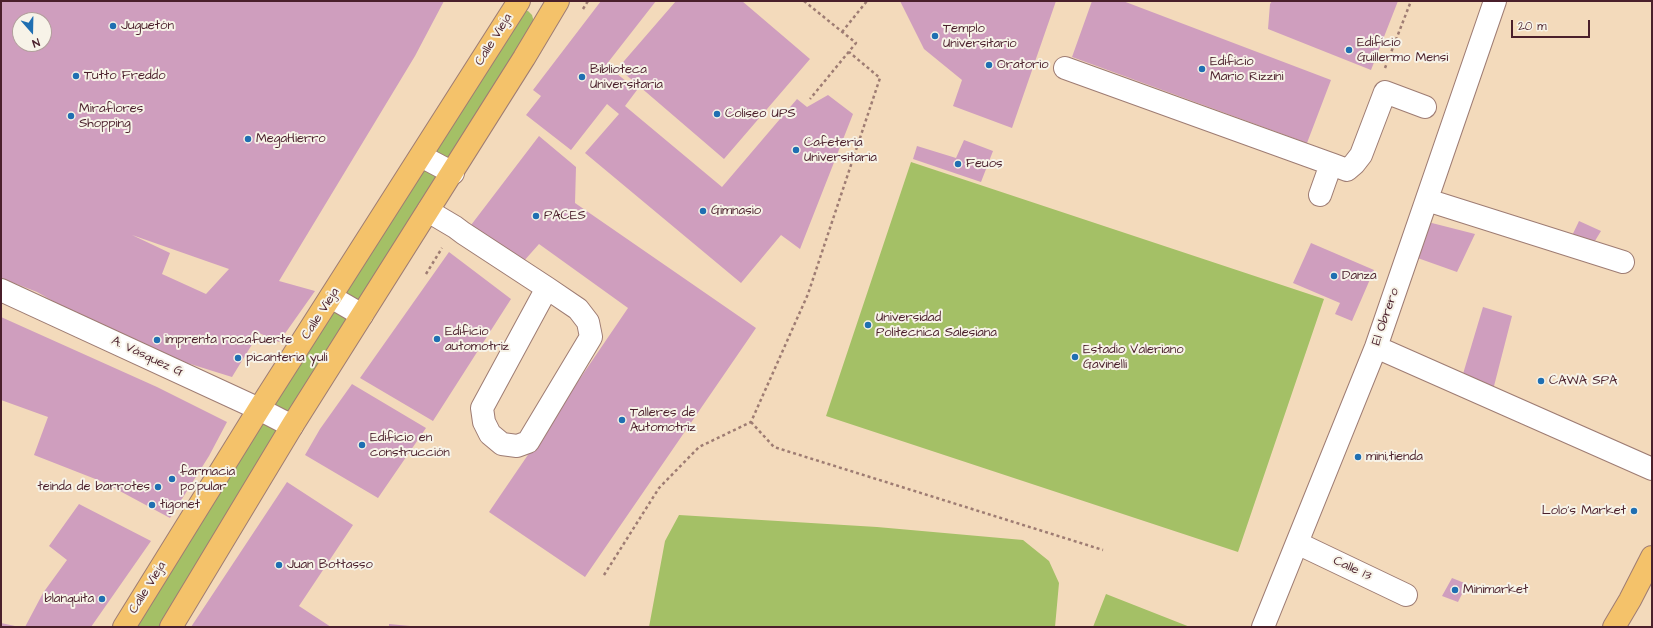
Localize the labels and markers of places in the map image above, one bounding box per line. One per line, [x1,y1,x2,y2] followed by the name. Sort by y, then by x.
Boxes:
[121,18,174,34] place label: Juguetón
[108,21,118,31] marker: Juguetón
[943,21,1017,52] place label: Templo Universitario
[930,31,940,41] marker: Templo Universitario
[1357,35,1448,66] place label: Edificio Guillermo Mensi
[1344,45,1354,55] marker: Edificio Guillermo Mensi
[1210,54,1284,85] place label: Edificio Mario Rizzini
[997,57,1049,73] place label: Oratorio
[984,60,994,70] marker: Oratorio
[590,62,663,93] place label: Biblioteca Universitaria
[1197,64,1207,74] marker: Edificio Mario Rizzini
[84,68,166,84] place label: Tutto Freddo
[71,71,81,81] marker: Tutto Freddo
[577,72,587,82] marker: Biblioteca Universitaria
[79,101,143,132] place label: Miraflores Shopping
[725,106,796,122] place label: Coliseo UPS
[712,109,722,119] marker: Coliseo UPS
[66,111,76,121] marker: Miraflores Shopping
[256,131,326,147] place label: MegaHierro
[243,134,253,144] marker: MegaHierro
[804,135,877,166] place label: Cafeteria Universitaria
[791,145,801,155] marker: Cafeteria Universitaria
[966,156,1002,172] place label: Feuos
[953,159,963,169] marker: Feuos
[711,203,761,219] place label: Gimnasio
[698,206,708,216] marker: Gimnasio
[544,208,586,224] place label: PACES
[531,211,541,221] marker: PACES
[1342,268,1377,284] place label: Danza
[1329,271,1339,281] marker: Danza
[876,310,997,341] place label: Universidad Politecnica Salesiana
[863,320,873,330] marker: Universidad Politecnica Salesiana
[445,324,509,355] place label: Edificio automotriz
[165,332,292,348] place label: imprenta rocafuerte
[432,334,442,344] marker: Edificio automotriz
[152,335,162,345] marker: imprenta rocafuerte
[1083,342,1184,373] place label: Estadio Valeriano Gavinelli
[246,350,328,366] place label: picanteria yuli
[1070,352,1080,362] marker: Estadio Valeriano Gavinelli
[233,353,243,363] marker: picanteria yuli
[1549,373,1617,389] place label: CAWA SPA
[1536,376,1546,386] marker: CAWA SPA
[630,405,696,436] place label: Talleres de Automotriz
[617,415,627,425] marker: Talleres de Automotriz
[370,430,450,461] place label: Edificio en construcción
[357,440,367,450] marker: Edificio en construcción
[1366,449,1423,465] place label: mini,tienda
[1353,452,1363,462] marker: mini,tienda
[180,464,235,495] place label: farmacia po´pular
[167,474,177,484] marker: farmacia po´pular
[37,479,150,495] place label: teinda de barrotes
[153,482,163,492] marker: teinda de barrotes
[160,497,200,513] place label: tigonet
[147,500,157,510] marker: tigonet
[1542,503,1626,519] place label: Lolo's Market
[1629,506,1639,516] marker: Lolo's Market
[287,557,373,573] place label: Juan Bottasso
[274,560,284,570] marker: Juan Bottasso
[1463,582,1528,598] place label: Minimarket
[1450,585,1460,595] marker: Minimarket
[44,591,94,607] place label: blanquita
[97,594,107,604] marker: blanquita

